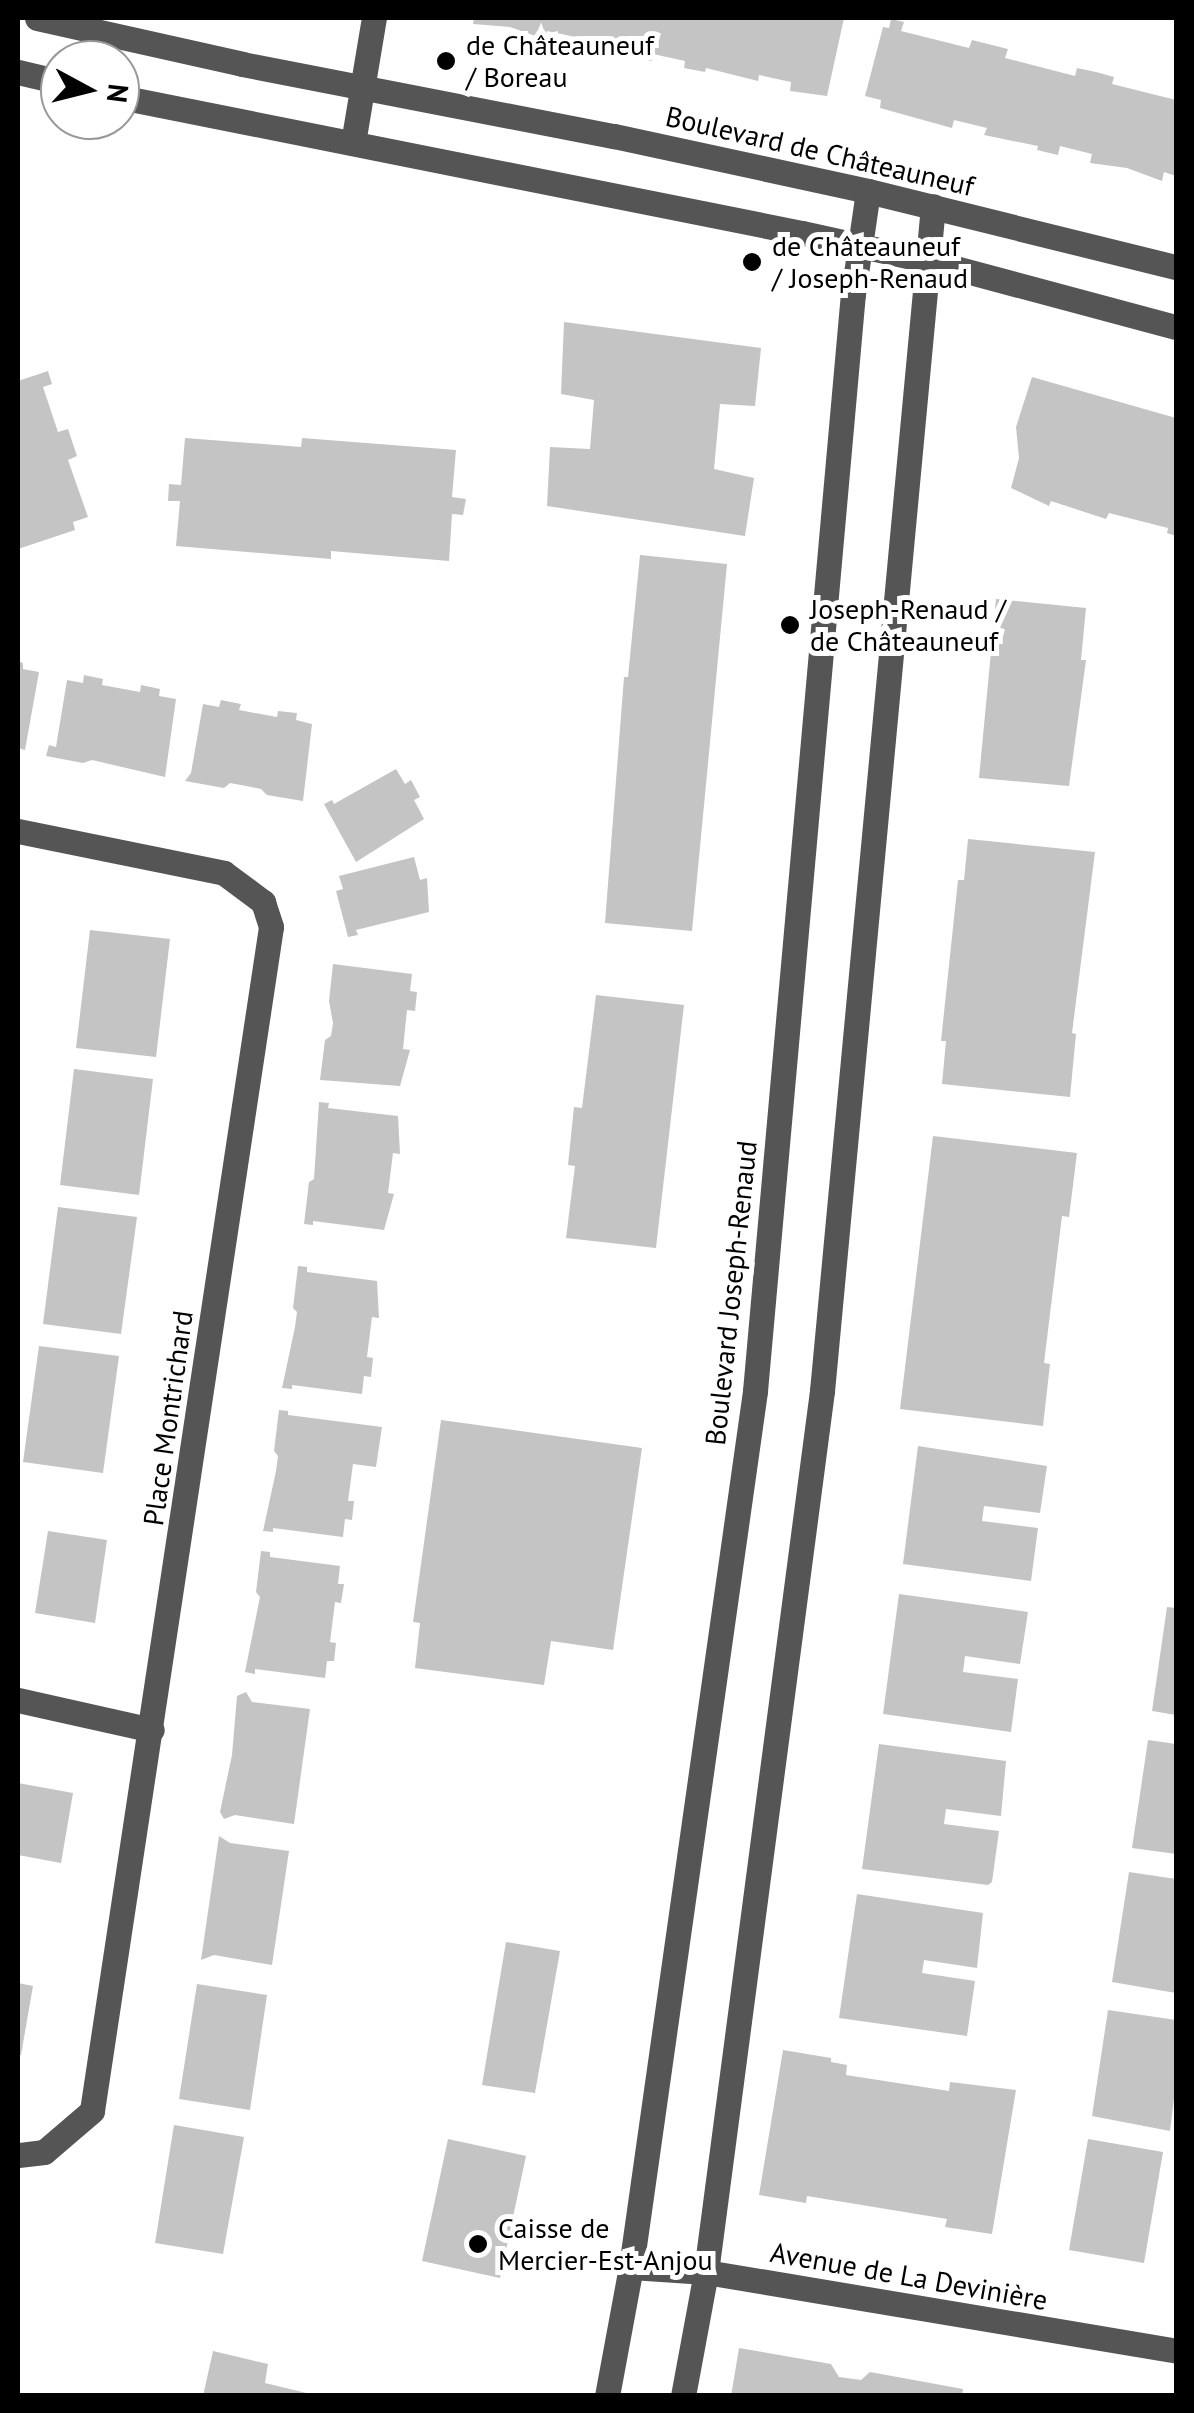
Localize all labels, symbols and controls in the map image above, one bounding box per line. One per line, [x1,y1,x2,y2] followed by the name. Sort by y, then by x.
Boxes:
[466,28,654,94] place label: de Châteauneuf / Boreau
[40,40,140,140] north arrow
[435,50,457,72] marker: de Châteauneuf / Boreau
[99,82,138,105] text: N
[662,99,978,203] street label: Boulevard de Châteauneuf
[772,229,968,295] place label: de Châteauneuf / Joseph-Renaud
[741,251,763,273] marker: de Châteauneuf / Joseph-Renaud
[810,592,1006,658] place label: Joseph-Renaud / de Châteauneuf
[779,614,801,636] marker: Joseph-Renaud / de Châteauneuf
[698,1139,764,1447] street label: Boulevard Joseph-Renaud
[136,1308,200,1528] street label: Place Montrichard
[498,2211,713,2277] place label: Caisse de Mercier-Est-Anjou
[467,2233,489,2255] marker: Caisse de Mercier-Est-Anjou
[768,2235,1050,2317] street label: Avenue de La Devinière

